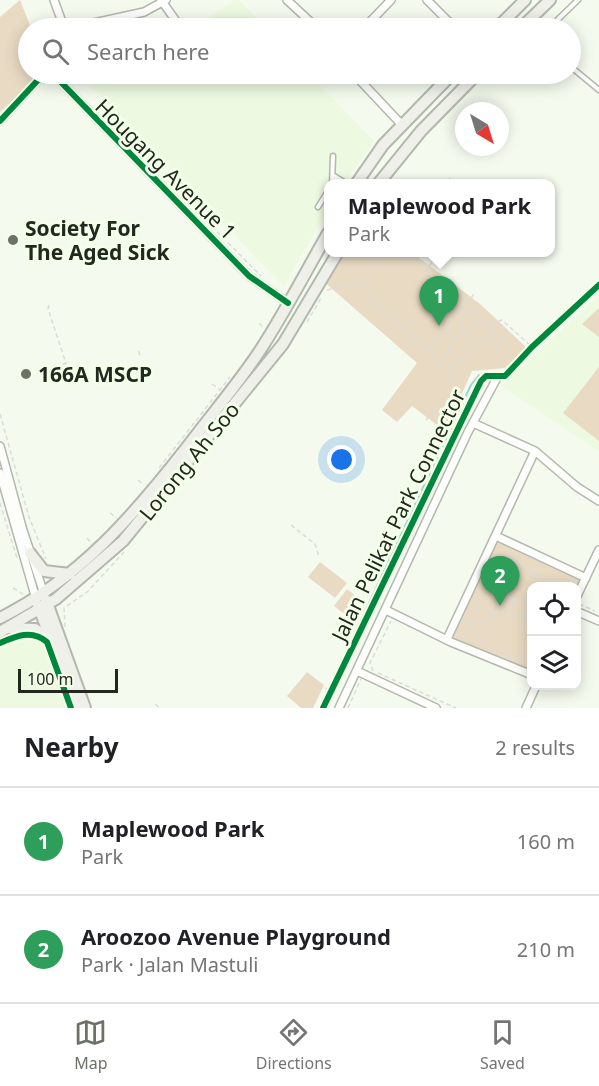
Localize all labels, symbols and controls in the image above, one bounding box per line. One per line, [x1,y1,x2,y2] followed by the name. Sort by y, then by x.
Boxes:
[18,18,581,84] search box
[39,35,72,68] icon: search
[87,36,209,66] text: Search here
[89,92,243,246] street label: Hougang Avenue 1
[455,102,509,156] north arrow
[324,179,555,257] popup
[348,190,531,220] text: Maplewood Park
[25,214,171,266] place label: Society For The Aged Sick
[348,220,390,247] text: Park
[6,233,20,247] marker: Society For The Aged Sick
[420,276,458,326] pin: 1
[38,360,152,388] place label: 166A MSCP
[19,367,33,381] marker: 166A MSCP
[324,384,471,648] street label: Jalan Pelikat Park Connector
[133,396,245,526] street label: Lorong Ah Soo
[327,445,356,474] your location
[480,556,520,606] pin: 2
[527,582,581,690] map controls
[527,582,581,636] button: locate
[527,636,581,690] button: layers
[18,666,118,694] scale bar
[27,668,74,690] text: 100 m
[24,729,119,765] text: Nearby
[495,734,575,761] text: 2 results
[81,813,264,843] text: Maplewood Park
[38,828,49,855] text: 1
[517,828,575,855] text: 160 m
[81,843,123,870] text: Park
[81,921,391,951] text: Aroozoo Avenue Playground
[38,936,49,963] text: 2
[517,936,575,963] text: 210 m
[81,951,258,978] text: Park · Jalan Mastuli
[74,1016,107,1074] tab: Map
[256,1016,332,1074] tab: Directions
[480,1016,525,1074] tab: Saved

